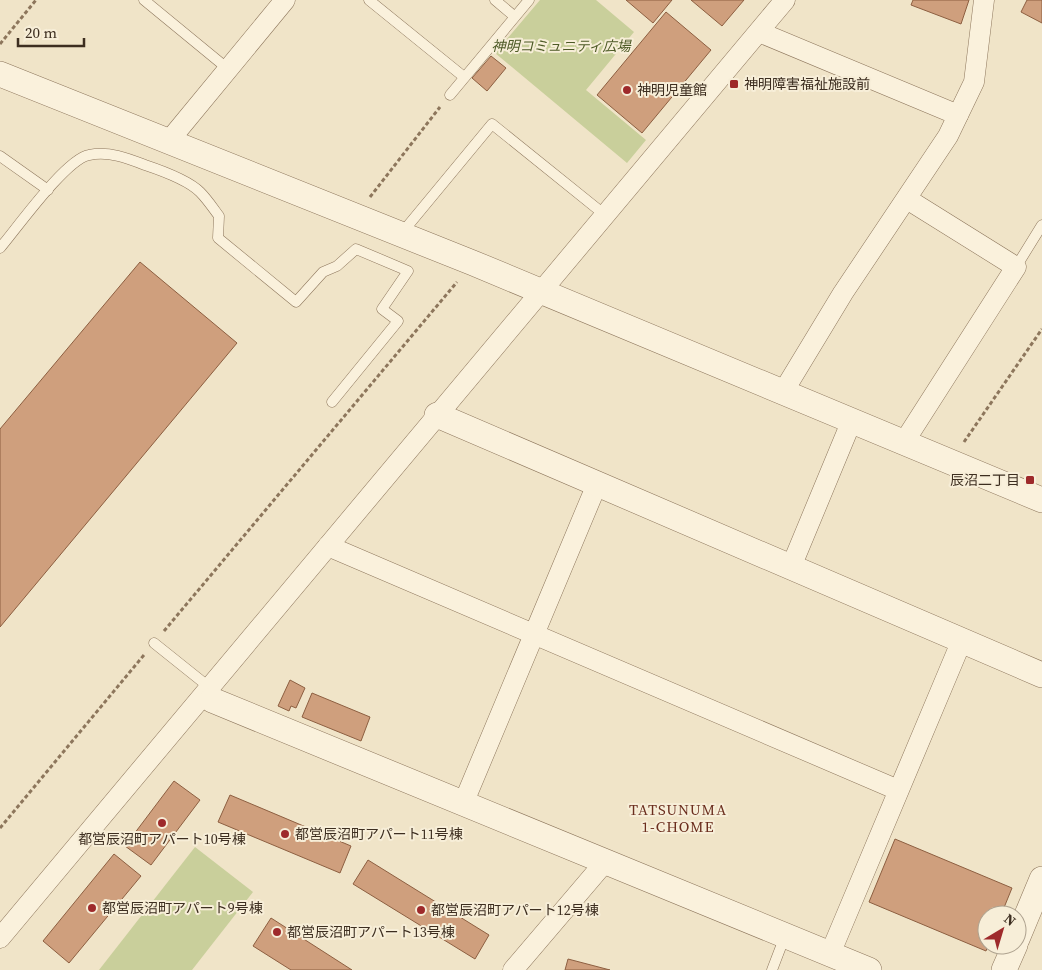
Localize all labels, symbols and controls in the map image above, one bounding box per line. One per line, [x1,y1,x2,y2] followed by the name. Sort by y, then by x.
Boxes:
[18,15,84,47] scale bar
[25,22,57,43] text: 20 m
[491,36,633,56] park label: 神明コミュニティ広場
[744,74,870,94] place label: 神明障害福祉施設前
[728,78,740,90] marker: 神明障害福祉施設前
[637,80,707,100] place label: 神明児童館
[621,84,633,96] marker: 神明児童館
[950,470,1020,490] place label: 辰沼二丁目
[1024,474,1036,486] marker: 辰沼二丁目
[629,799,727,837] district label: TATSUNUMA 1-CHOME
[156,817,168,829] marker: 都営辰沼町アパート10号棟
[295,824,463,844] place label: 都営辰沼町アパート11号棟
[279,828,291,840] marker: 都営辰沼町アパート11号棟
[78,829,246,849] place label: 都営辰沼町アパート10号棟
[102,898,263,918] place label: 都営辰沼町アパート9号棟
[431,900,599,920] place label: 都営辰沼町アパート12号棟
[86,902,98,914] marker: 都営辰沼町アパート9号棟
[415,904,427,916] marker: 都営辰沼町アパート12号棟
[977,905,1027,955] north arrow
[1000,909,1020,931] text: N
[287,922,455,942] place label: 都営辰沼町アパート13号棟
[271,926,283,938] marker: 都営辰沼町アパート13号棟

